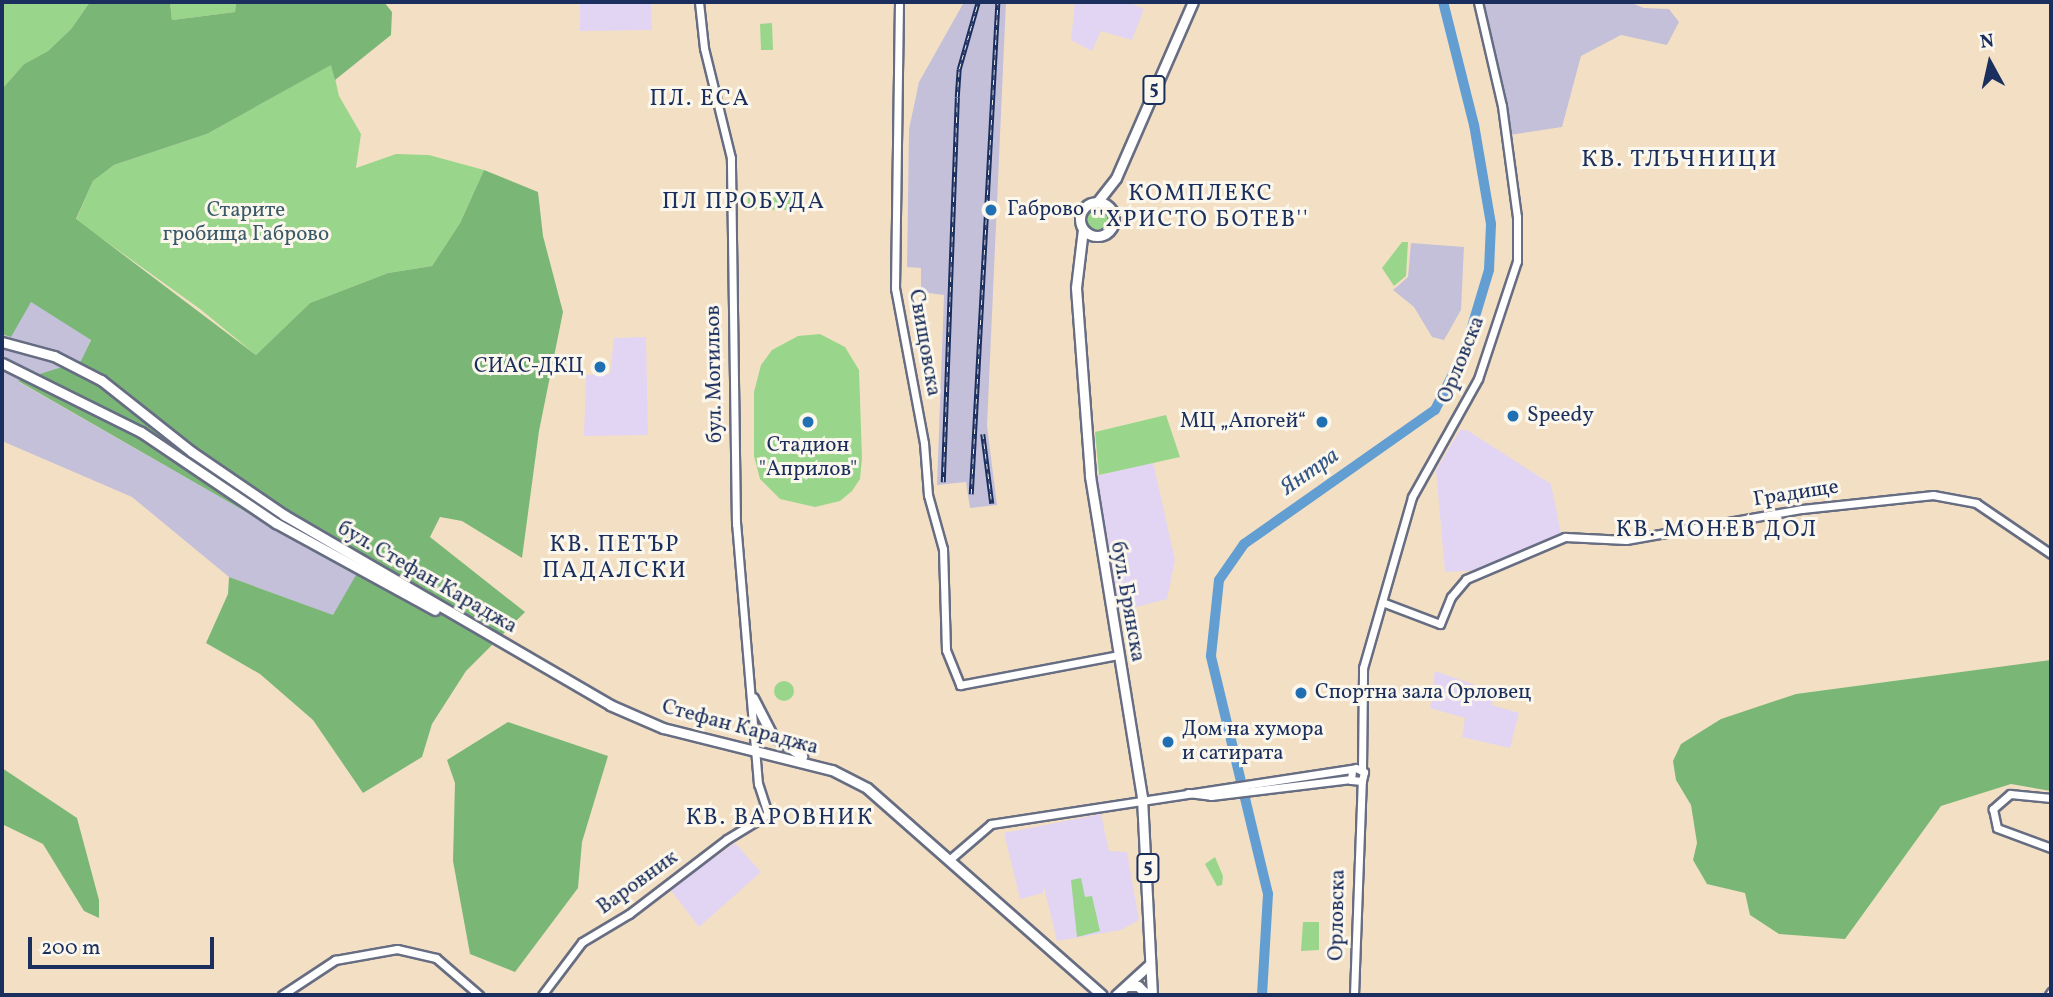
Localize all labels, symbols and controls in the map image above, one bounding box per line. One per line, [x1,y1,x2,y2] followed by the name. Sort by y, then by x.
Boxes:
[1955,28,2025,98] north arrow
[1978,28,1996,56] text: N
[1142,74,1166,106] road number: 5
[650,85,750,113] district label: ПЛ. ЕСА
[1582,147,1778,175] district label: КВ. ТЛЪЧНИЦИ
[1094,180,1308,234] district label: КОМПЛЕКС ''ХРИСТО БОТЕВ''
[663,188,825,216] district label: ПЛ ПРОБУДА
[1007,197,1084,223] place label: Габрово
[163,198,329,248] park label: Старите гробища Габрово
[981,200,1001,220] marker: Габрово
[902,288,946,398] street label: Свищовска
[701,305,729,443] street label: бул. Могильов
[1433,313,1491,407] street label: Орловска
[474,354,584,380] place label: СИАС-ДКЦ
[590,357,610,377] marker: СИАС-ДКЦ
[1527,403,1594,429] place label: Speedy
[1505,408,1521,424] marker: Speedy
[1180,409,1306,435] place label: МЦ „Апогей“
[1312,412,1332,432] marker: МЦ „Апогей“
[800,414,816,430] marker: Стадион "Априлов"
[759,433,857,483] place label: Стадион "Априлов"
[1276,442,1344,502] water label: Янтра
[1751,475,1841,513] street label: Градище
[333,516,521,640] street label: бул. Стефан Караджа
[1617,516,1817,544] district label: КВ. МОНЕВ ДОЛ
[543,531,687,585] district label: КВ. ПЕТЪР ПАДАЛСКИ
[1104,540,1150,664] street label: бул. Брянска
[1315,680,1531,706] place label: Спортна зала Орловец
[1293,685,1309,701] marker: Спортна зала Орловец
[659,695,821,761] street label: Стефан Караджа
[1182,717,1324,767] place label: Дом на хумора и сатирата
[1160,734,1176,750] marker: Дом на хумора и сатирата
[687,804,873,832] district label: КВ. ВАРОВНИК
[593,845,683,921] street label: Варовник
[1136,852,1160,884] road number: 5
[1325,869,1351,961] street label: Орловска
[32,923,217,967] scale bar
[41,934,101,963] text: 200 m

